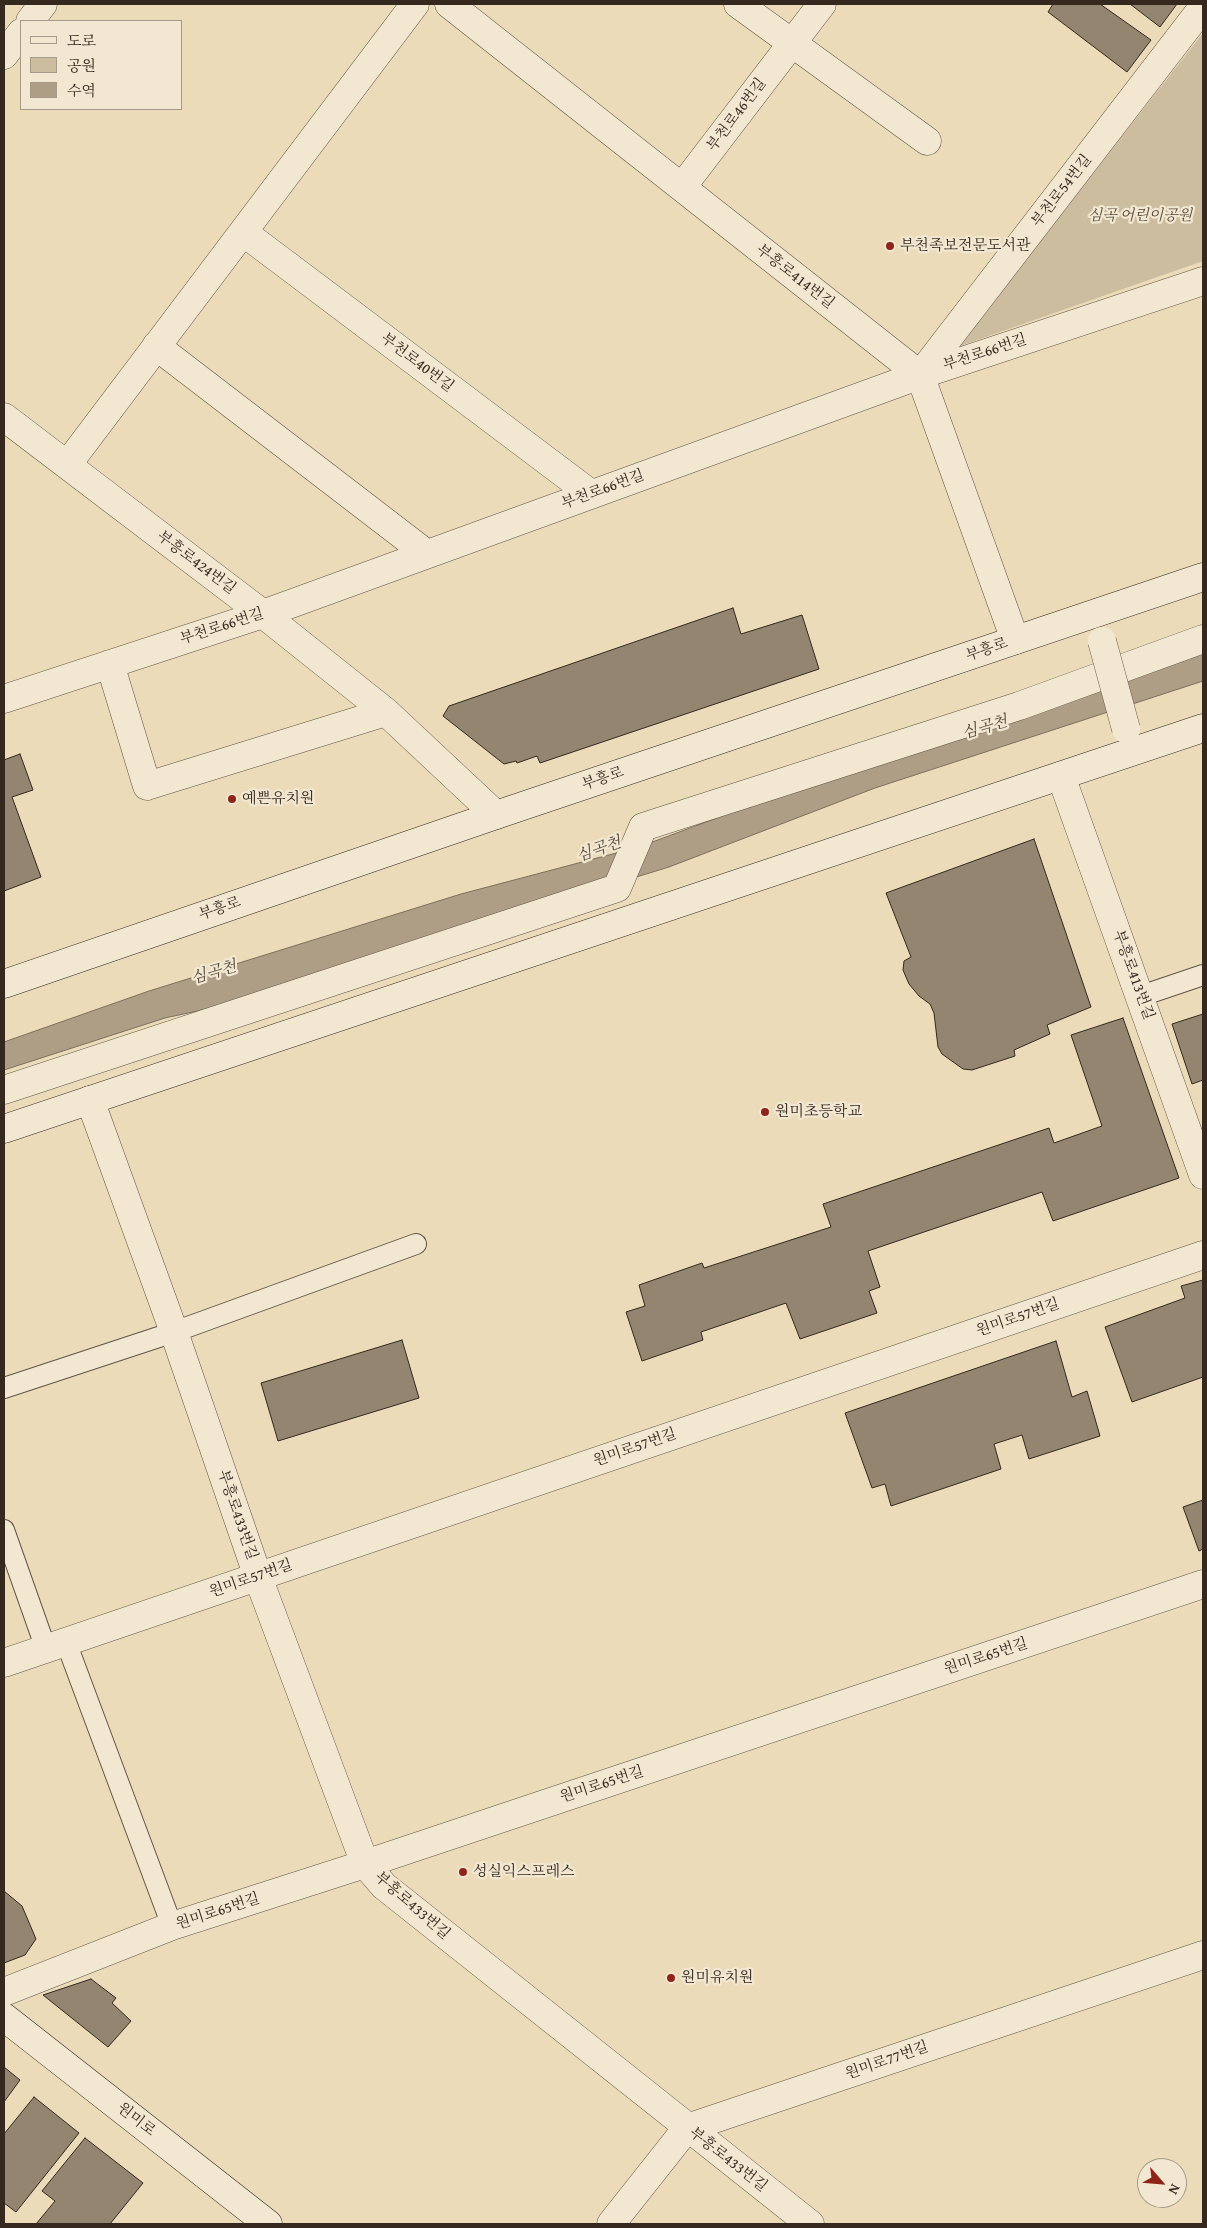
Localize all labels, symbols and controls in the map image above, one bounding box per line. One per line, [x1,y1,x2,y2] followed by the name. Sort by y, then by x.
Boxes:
[20,20,182,110] legend
[67,30,96,51] text: 도로
[67,55,96,76] text: 공원
[704,75,770,155] street label: 부천로46번길
[67,80,96,101] text: 수역
[1028,151,1096,231] street label: 부천로54번길
[1088,207,1192,225] park label: 심곡 어린이공원
[900,237,1030,255] place label: 부천족보전문도서관
[884,240,896,252] marker: 부천족보전문도서관
[752,241,838,313] street label: 부흥로414번길
[377,330,457,396] street label: 부천로40번길
[941,331,1029,375] street label: 부천로66번길
[559,467,647,513] street label: 부천로66번길
[153,527,239,599] street label: 부흥로424번길
[178,605,266,649] street label: 부천로66번길
[964,634,1010,666] street label: 부흥로
[960,712,1010,744] water label: 심곡천
[580,763,626,795] street label: 부흥로
[242,790,314,808] place label: 예쁜유치원
[226,793,238,805] marker: 예쁜유치원
[574,833,624,867] water label: 심곡천
[197,893,243,925] street label: 부흥로
[1108,928,1158,1022] street label: 부흥로413번길
[189,957,239,989] water label: 심곡천
[775,1103,862,1121] place label: 원미초등학교
[759,1106,771,1118] marker: 원미초등학교
[974,1295,1062,1341] street label: 원미로57번길
[591,1425,679,1471] street label: 원미로57번길
[213,1468,261,1562] street label: 부흥로433번길
[207,1556,295,1602] street label: 원미로57번길
[942,1635,1030,1679] street label: 원미로65번길
[558,1763,646,1807] street label: 원미로65번길
[473,1863,574,1881] place label: 성실익스프레스
[457,1866,469,1878] marker: 성실익스프레스
[371,1868,453,1944] street label: 부흥로433번길
[174,1890,262,1934] street label: 원미로65번길
[681,1969,753,1987] place label: 원미유치원
[665,1972,677,1984] marker: 원미유치원
[843,2038,931,2084] street label: 원미로77번길
[113,2100,159,2140] street label: 원미로
[685,2124,771,2196] street label: 부흥로433번길
[1137,2158,1187,2208] north arrow
[1163,2181,1186,2198] text: N

